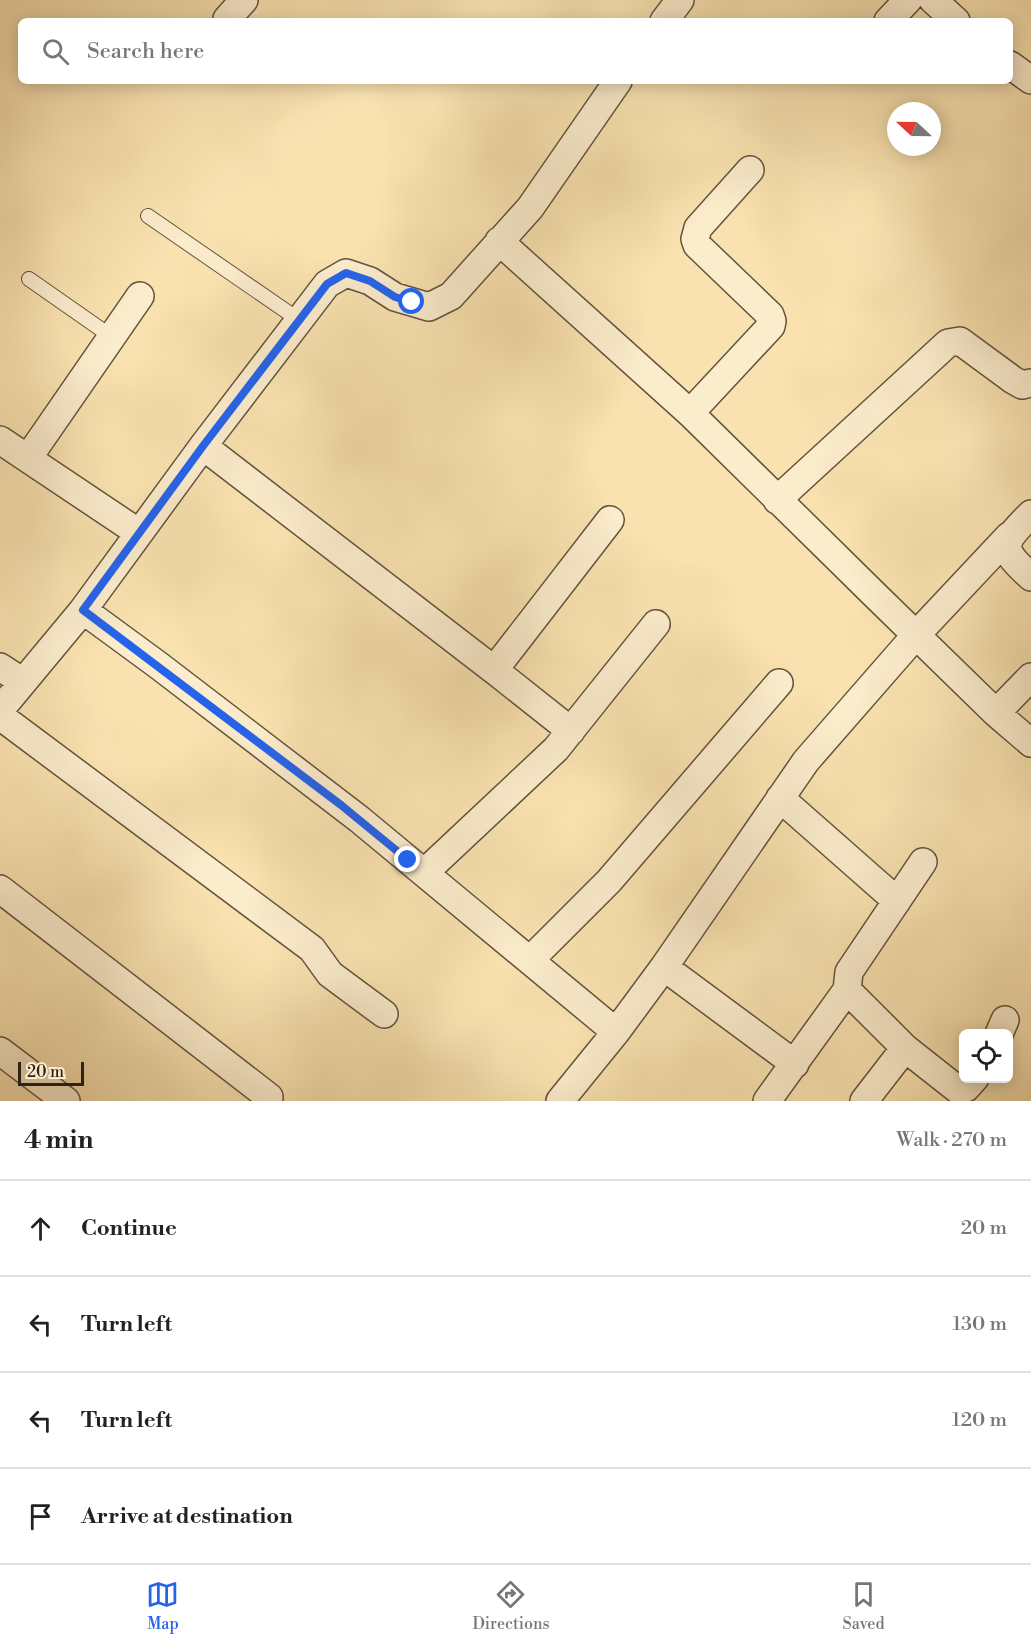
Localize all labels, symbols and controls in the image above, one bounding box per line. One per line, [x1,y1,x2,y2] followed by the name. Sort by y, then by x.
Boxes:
[18,18,1013,84] search box
[39,35,72,68] icon: search
[87,38,204,65] text: Search here
[887,102,941,156] north arrow
[398,288,424,314] route start
[394,846,420,872] route end
[959,1029,1013,1083] map controls
[959,1029,1013,1083] button: locate
[18,1059,84,1086] scale bar
[27,1062,64,1082] text: 20 m
[24,1124,94,1156] text: 4 min
[896,1128,1007,1153] text: Walk · 270 m
[24,1212,57,1245] icon: ahead
[81,1215,177,1242] text: Continue
[961,1216,1007,1241] text: 20 m
[24,1308,57,1341] icon: left
[81,1311,172,1338] text: Turn left
[952,1312,1007,1337] text: 130 m
[24,1404,57,1437] icon: left
[81,1407,172,1434] text: Turn left
[952,1408,1007,1433] text: 120 m
[24,1500,57,1533] icon: arrive
[81,1503,293,1530] text: Arrive at destination
[146,1578,179,1634] tab: Map
[472,1578,550,1634] tab: Directions
[842,1578,885,1634] tab: Saved

